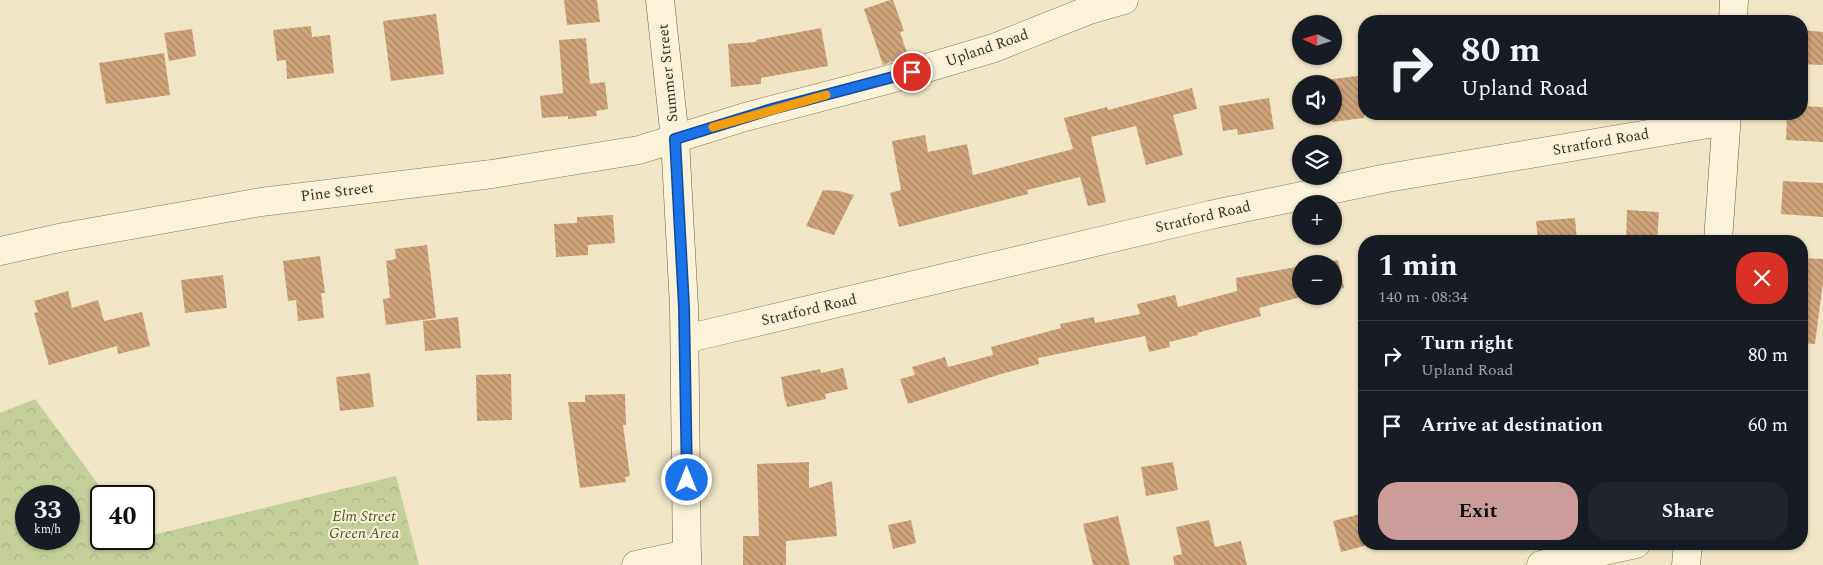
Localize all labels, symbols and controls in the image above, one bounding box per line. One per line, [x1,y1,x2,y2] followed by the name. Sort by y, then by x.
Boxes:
[1292,15,1342,65] north arrow
[1292,15,1342,305] map controls
[651,23,685,123] street label: Summer Street
[942,23,1032,73] street label: Upland Road
[1461,24,1541,77] text: 80 m
[1378,35,1443,100] icon: right
[891,51,933,93] pin
[898,58,926,86] icon: arrive
[1461,72,1588,105] text: Upland Road
[1292,75,1342,125] button: sound
[1551,122,1651,162] street label: Stratford Road
[1292,135,1342,185] button: layers
[299,176,375,208] street label: Pine Street
[1153,195,1253,239] street label: Stratford Road
[1292,195,1342,245] button: +
[1378,243,1458,289] text: 1 min
[1736,252,1788,304] button: close
[1292,255,1342,305] button: −
[1378,285,1468,309] text: 140 m · 08:34
[759,288,859,332] street label: Stratford Road
[1421,329,1514,358] text: Turn right
[1748,341,1788,370] text: 80 m
[1378,342,1406,370] icon: right
[1421,358,1514,382] text: Upland Road
[1421,411,1603,440] text: Arrive at destination
[1748,411,1788,440] text: 60 m
[1378,412,1406,440] icon: arrive
[660,453,712,505] position arrow
[1378,482,1578,540] button: Exit
[1588,482,1788,540] button: Share
[90,485,155,550] speed limit sign: 40
[33,492,62,530] text: 33
[329,505,399,545] park label: Elm Street Green Area
[34,520,61,539] text: km/h

